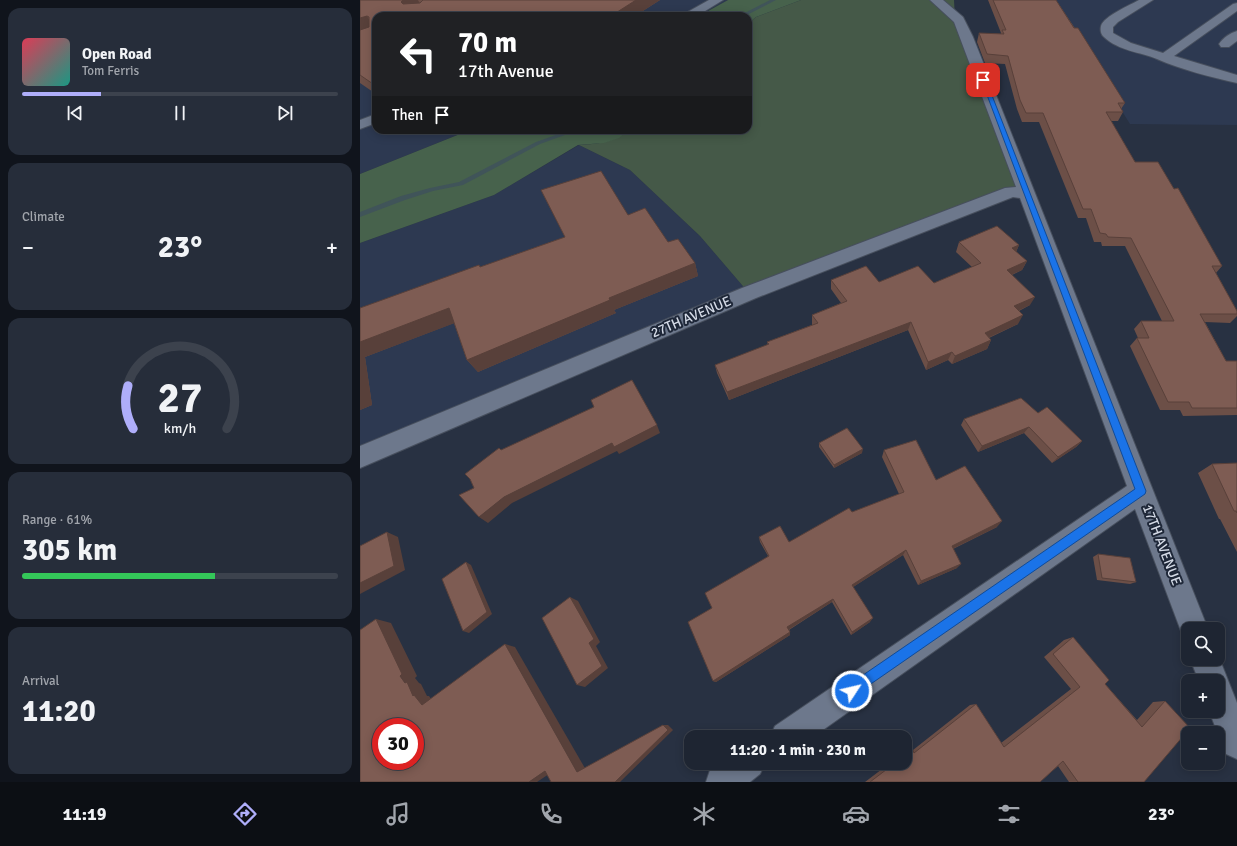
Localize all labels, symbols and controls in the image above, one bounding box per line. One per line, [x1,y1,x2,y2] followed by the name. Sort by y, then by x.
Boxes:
[458,26,517,60] text: 70 m
[392,28,444,80] icon: left
[82,45,152,63] text: Open Road
[458,60,554,82] text: 17th Avenue
[82,63,139,79] text: Tom Ferris
[966,63,1000,97] pin
[972,69,994,91] icon: arrive
[64,102,86,124] icon: previous
[169,102,191,124] icon: pause
[274,102,296,124] icon: next
[431,104,453,126] icon: arrive
[392,106,423,124] text: Then
[22,209,65,225] text: Climate
[158,229,202,266] text: 23°
[22,234,34,261] text: −
[326,234,338,261] text: +
[648,293,734,341] street label: 27TH AVENUE
[158,373,202,424] text: 27
[164,420,196,437] text: km/h
[1139,502,1185,588] street label: 17TH AVENUE
[22,512,92,528] text: Range · 61%
[22,532,117,569] text: 305 km
[1181,622,1225,770] map controls
[1181,622,1225,666] button: search
[831,670,873,712] position arrow
[22,673,59,689] text: Arrival
[1181,674,1225,718] button: +
[22,693,96,730] text: 11:20
[372,718,424,770] speed limit sign: 30
[1181,726,1225,770] button: −
[730,741,866,759] text: 11:20 · 1 min · 230 m
[231,800,259,828] icon: directions
[384,800,412,828] icon: music
[537,800,565,828] icon: phone
[690,800,718,828] icon: climate
[842,800,870,828] icon: car
[995,800,1023,828] icon: filters
[62,803,107,825] text: 11:19
[1148,803,1175,825] text: 23°

